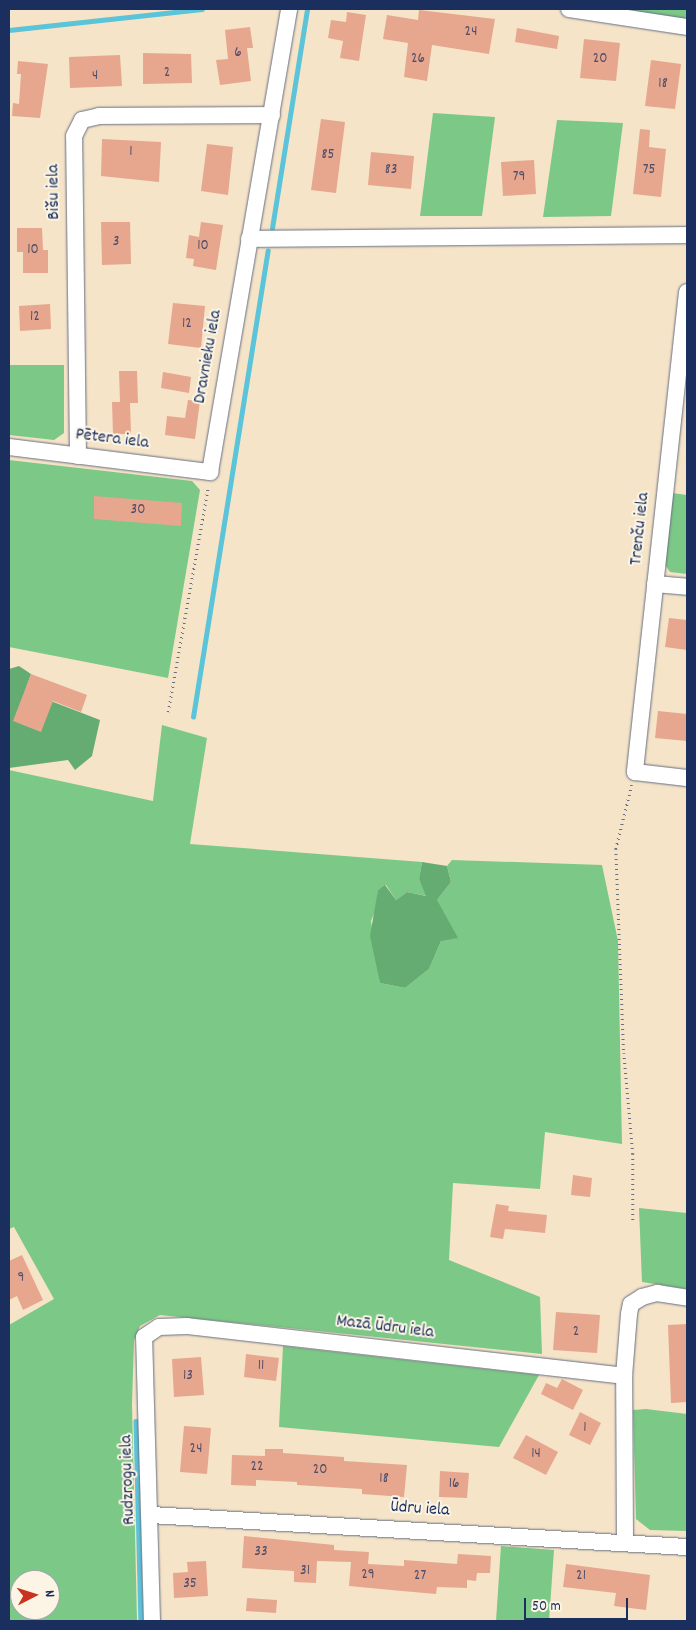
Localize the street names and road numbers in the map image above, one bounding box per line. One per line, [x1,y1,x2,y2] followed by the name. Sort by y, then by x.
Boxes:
[44,164,66,220] street label: Bišu iela
[190,309,228,405] street label: Dravnieku iela
[74,425,150,455] street label: Pētera iela
[626,491,656,567] street label: Trenču iela
[335,1311,435,1345] street label: Mazā Ūdru iela
[117,1435,141,1525] street label: Rudzrogu iela
[390,1497,450,1523] street label: Ūdru iela

